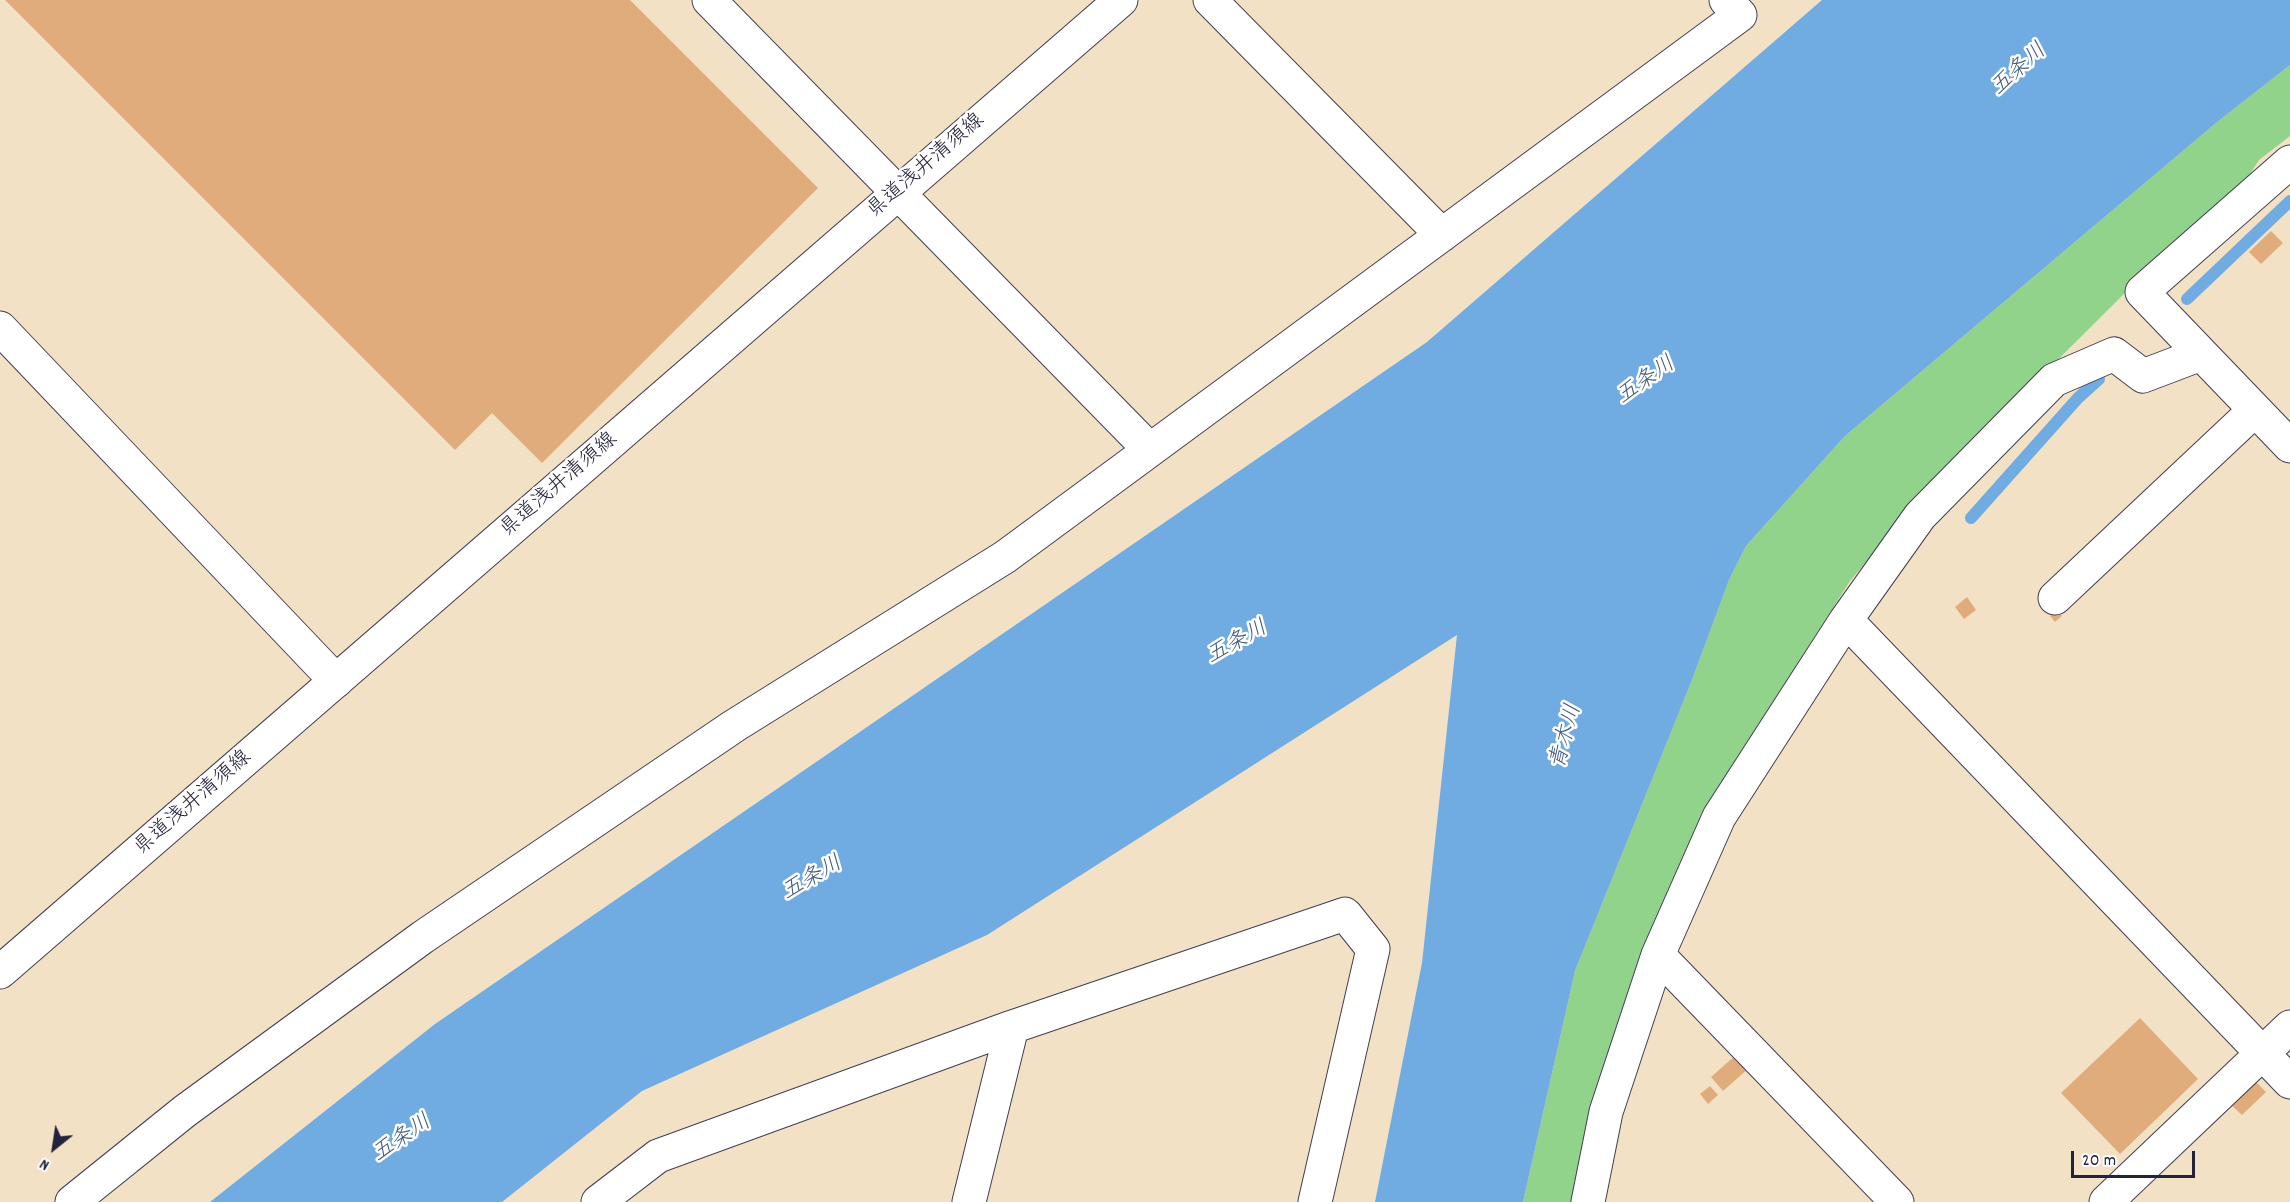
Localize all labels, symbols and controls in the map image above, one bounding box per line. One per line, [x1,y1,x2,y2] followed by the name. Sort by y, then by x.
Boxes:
[1987,39,2053,103] water label: 五条川
[863,109,991,225] street label: 県道浅井清須線
[1612,352,1682,412] water label: 五条川
[496,428,624,544] street label: 県道浅井清須線
[1203,616,1273,672] water label: 五条川
[1547,702,1589,772] water label: 青木川
[130,746,258,862] street label: 県道浅井清須線
[778,852,848,908] water label: 五条川
[368,1111,438,1169] water label: 五条川
[24,1118,84,1178] north arrow
[2074,1139,2198,1177] scale bar
[2082,1149,2116,1174] text: 20 m
[36,1152,54,1176] text: N

